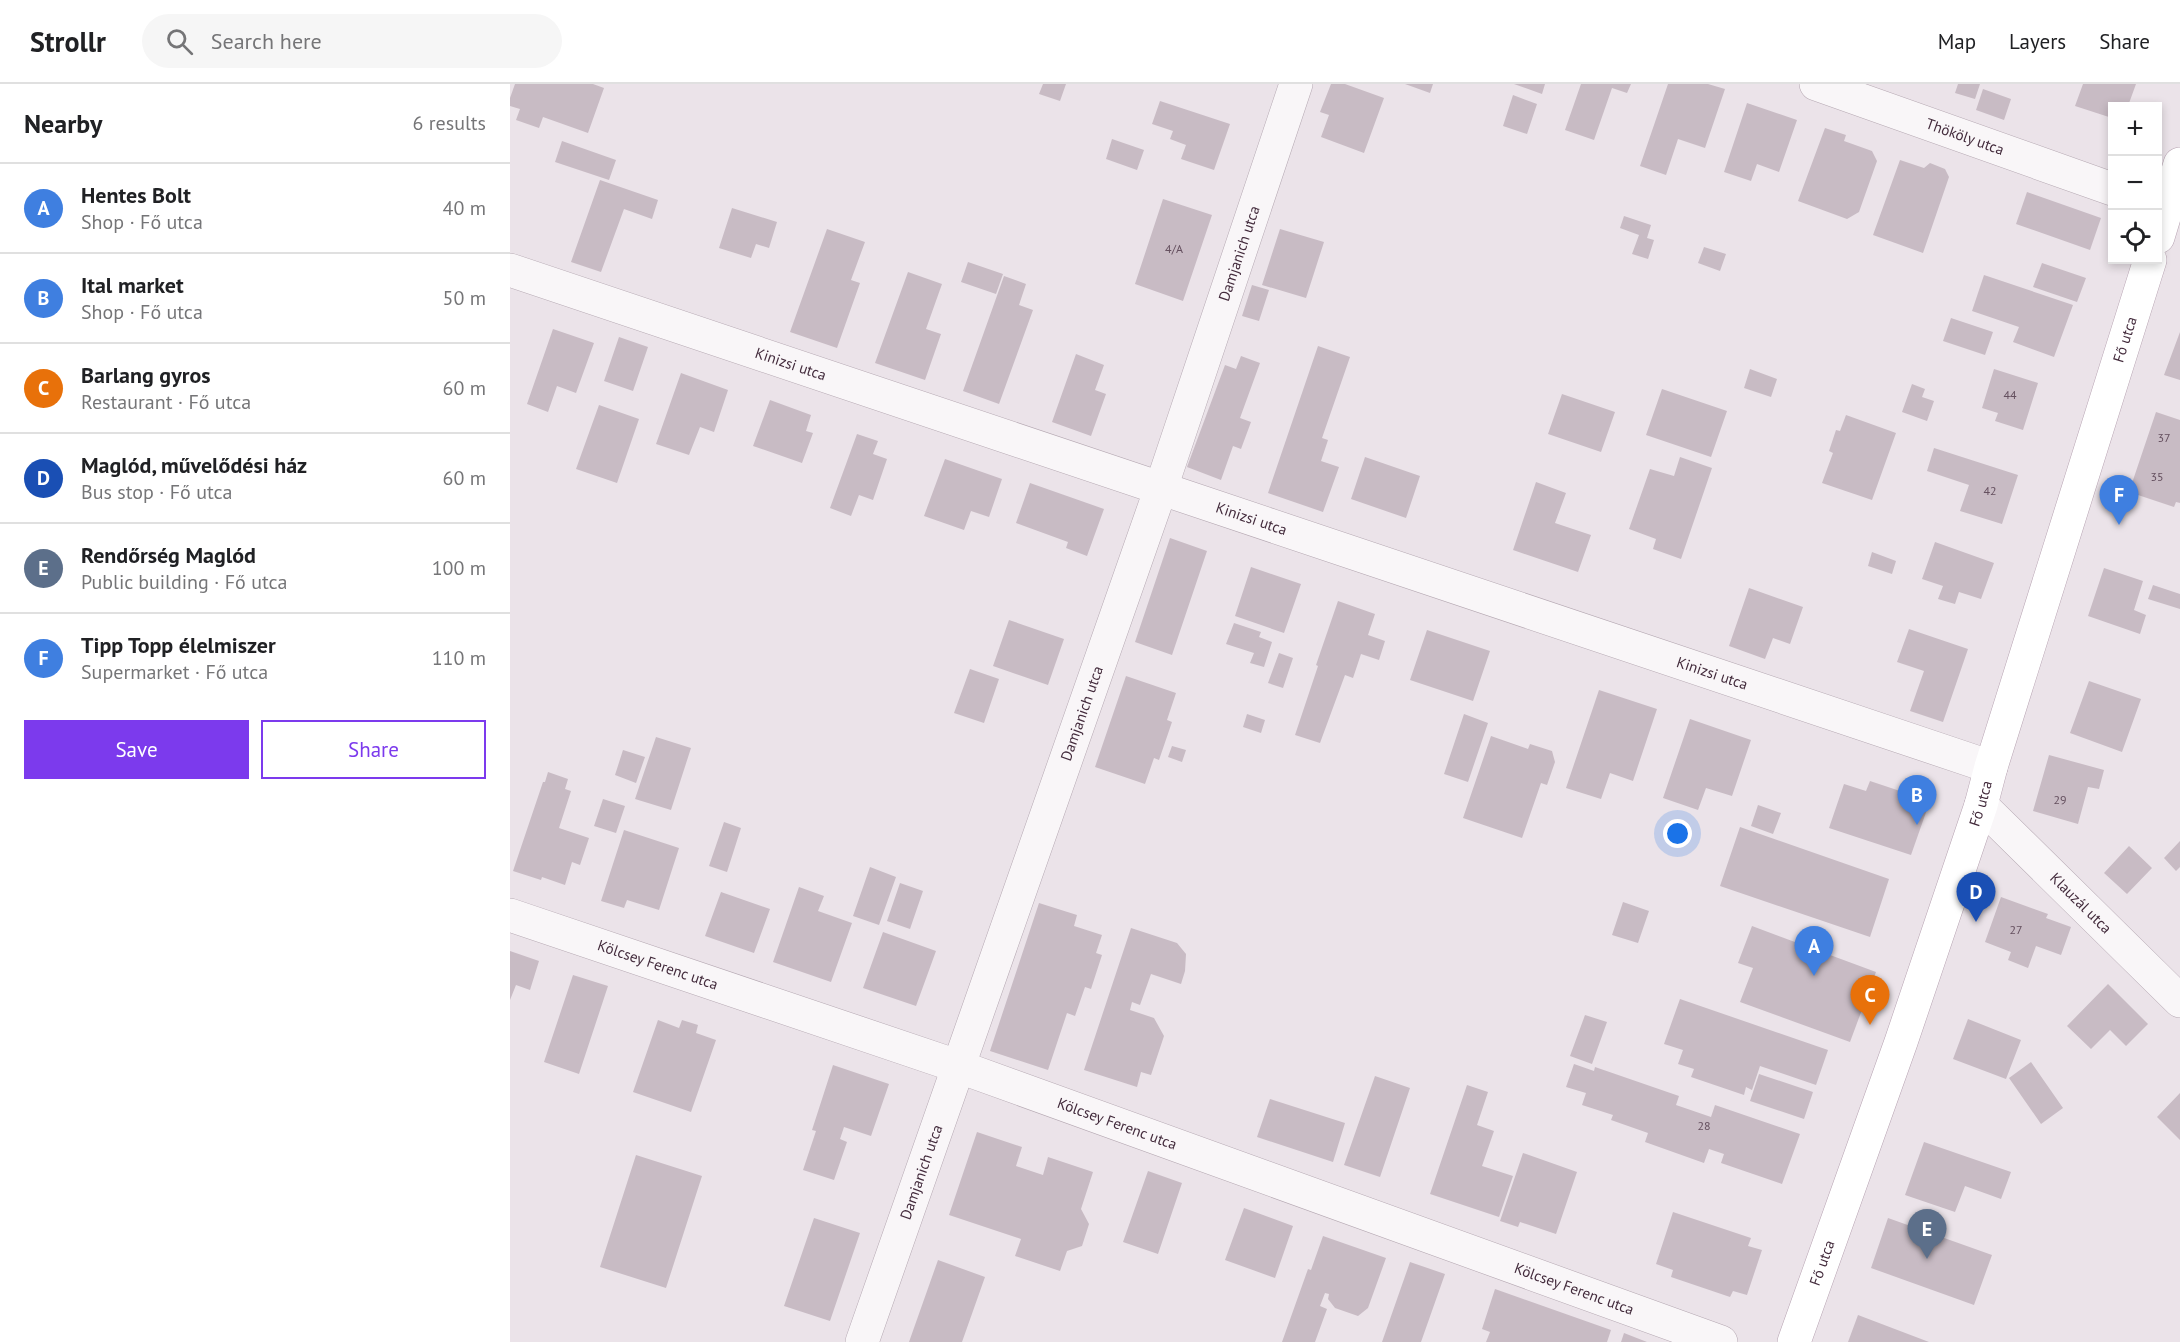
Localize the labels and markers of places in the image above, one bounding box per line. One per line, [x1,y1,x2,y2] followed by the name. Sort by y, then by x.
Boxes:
[2100,476,2138,525] pin: F
[1898,776,1936,825] pin: B
[1956,872,1996,922] pin: D
[1794,926,1834,976] pin: A
[1850,976,1890,1025] pin: C
[1908,1210,1946,1259] pin: E

